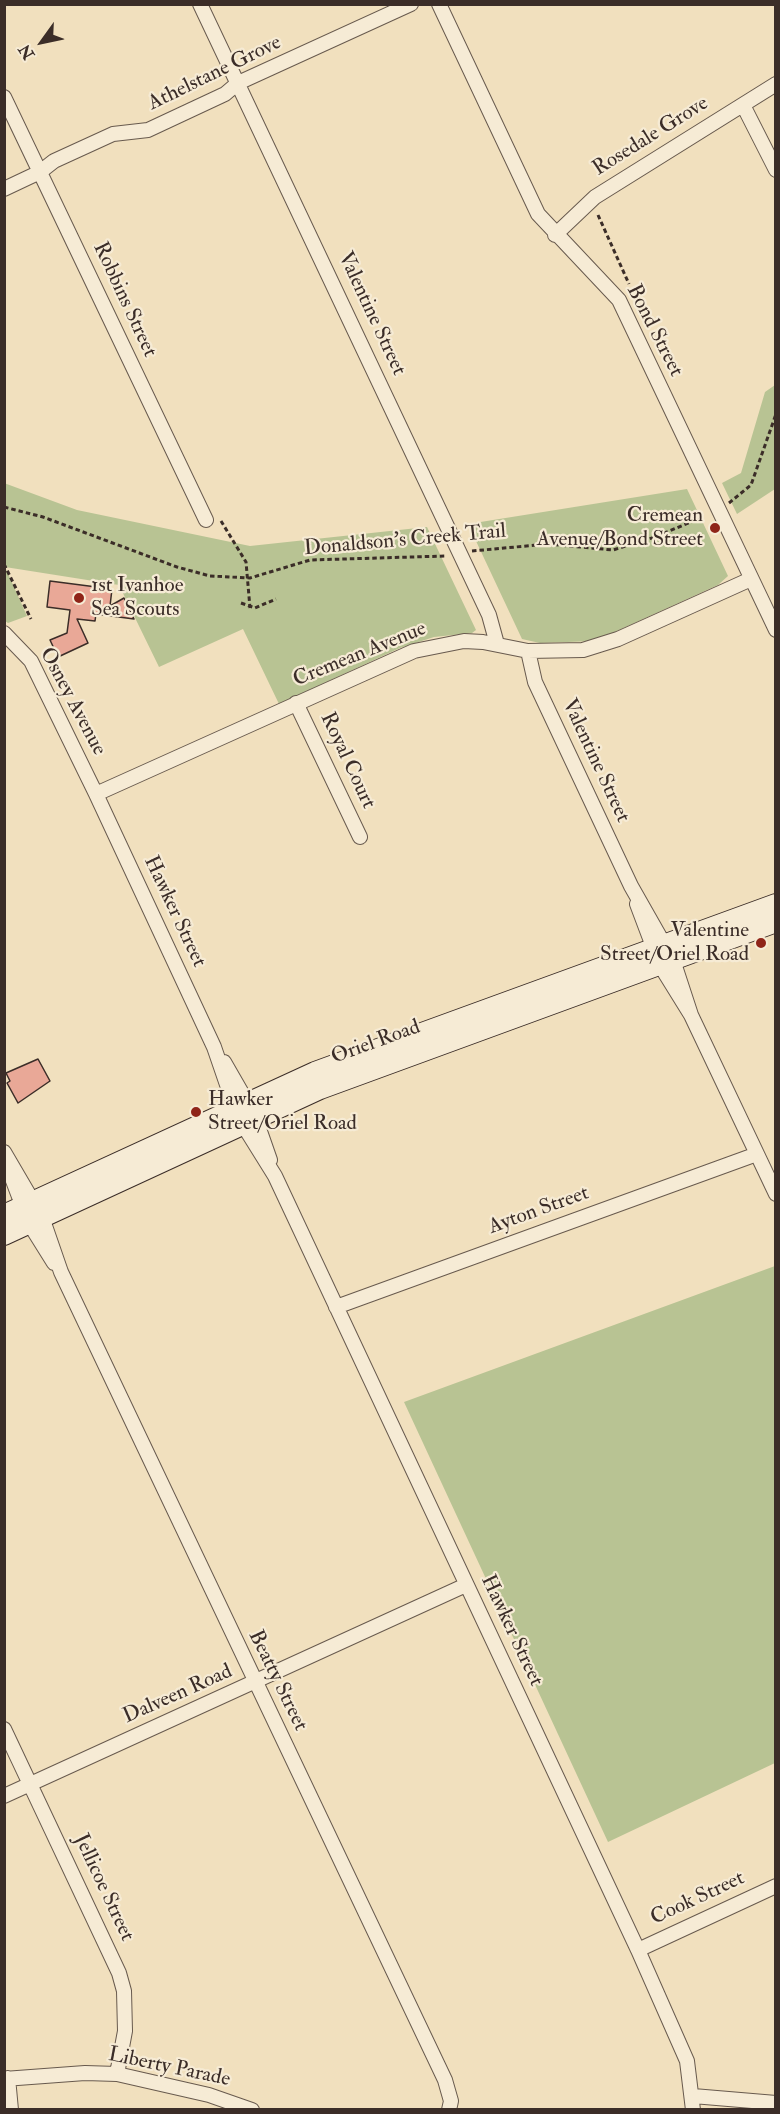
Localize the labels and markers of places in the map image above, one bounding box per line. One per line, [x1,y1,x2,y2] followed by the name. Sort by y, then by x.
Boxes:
[537,503,703,553] place label: Cremean Avenue/Bond Street
[708,521,722,535] marker: Cremean Avenue/Bond Street
[91,573,183,623] place label: 1st Ivanhoe Sea Scouts
[72,591,86,605] marker: 1st Ivanhoe Sea Scouts
[600,918,749,968] place label: Valentine Street/Oriel Road
[754,936,768,950] marker: Valentine Street/Oriel Road
[208,1087,357,1137] place label: Hawker Street/Oriel Road
[189,1105,203,1119] marker: Hawker Street/Oriel Road

